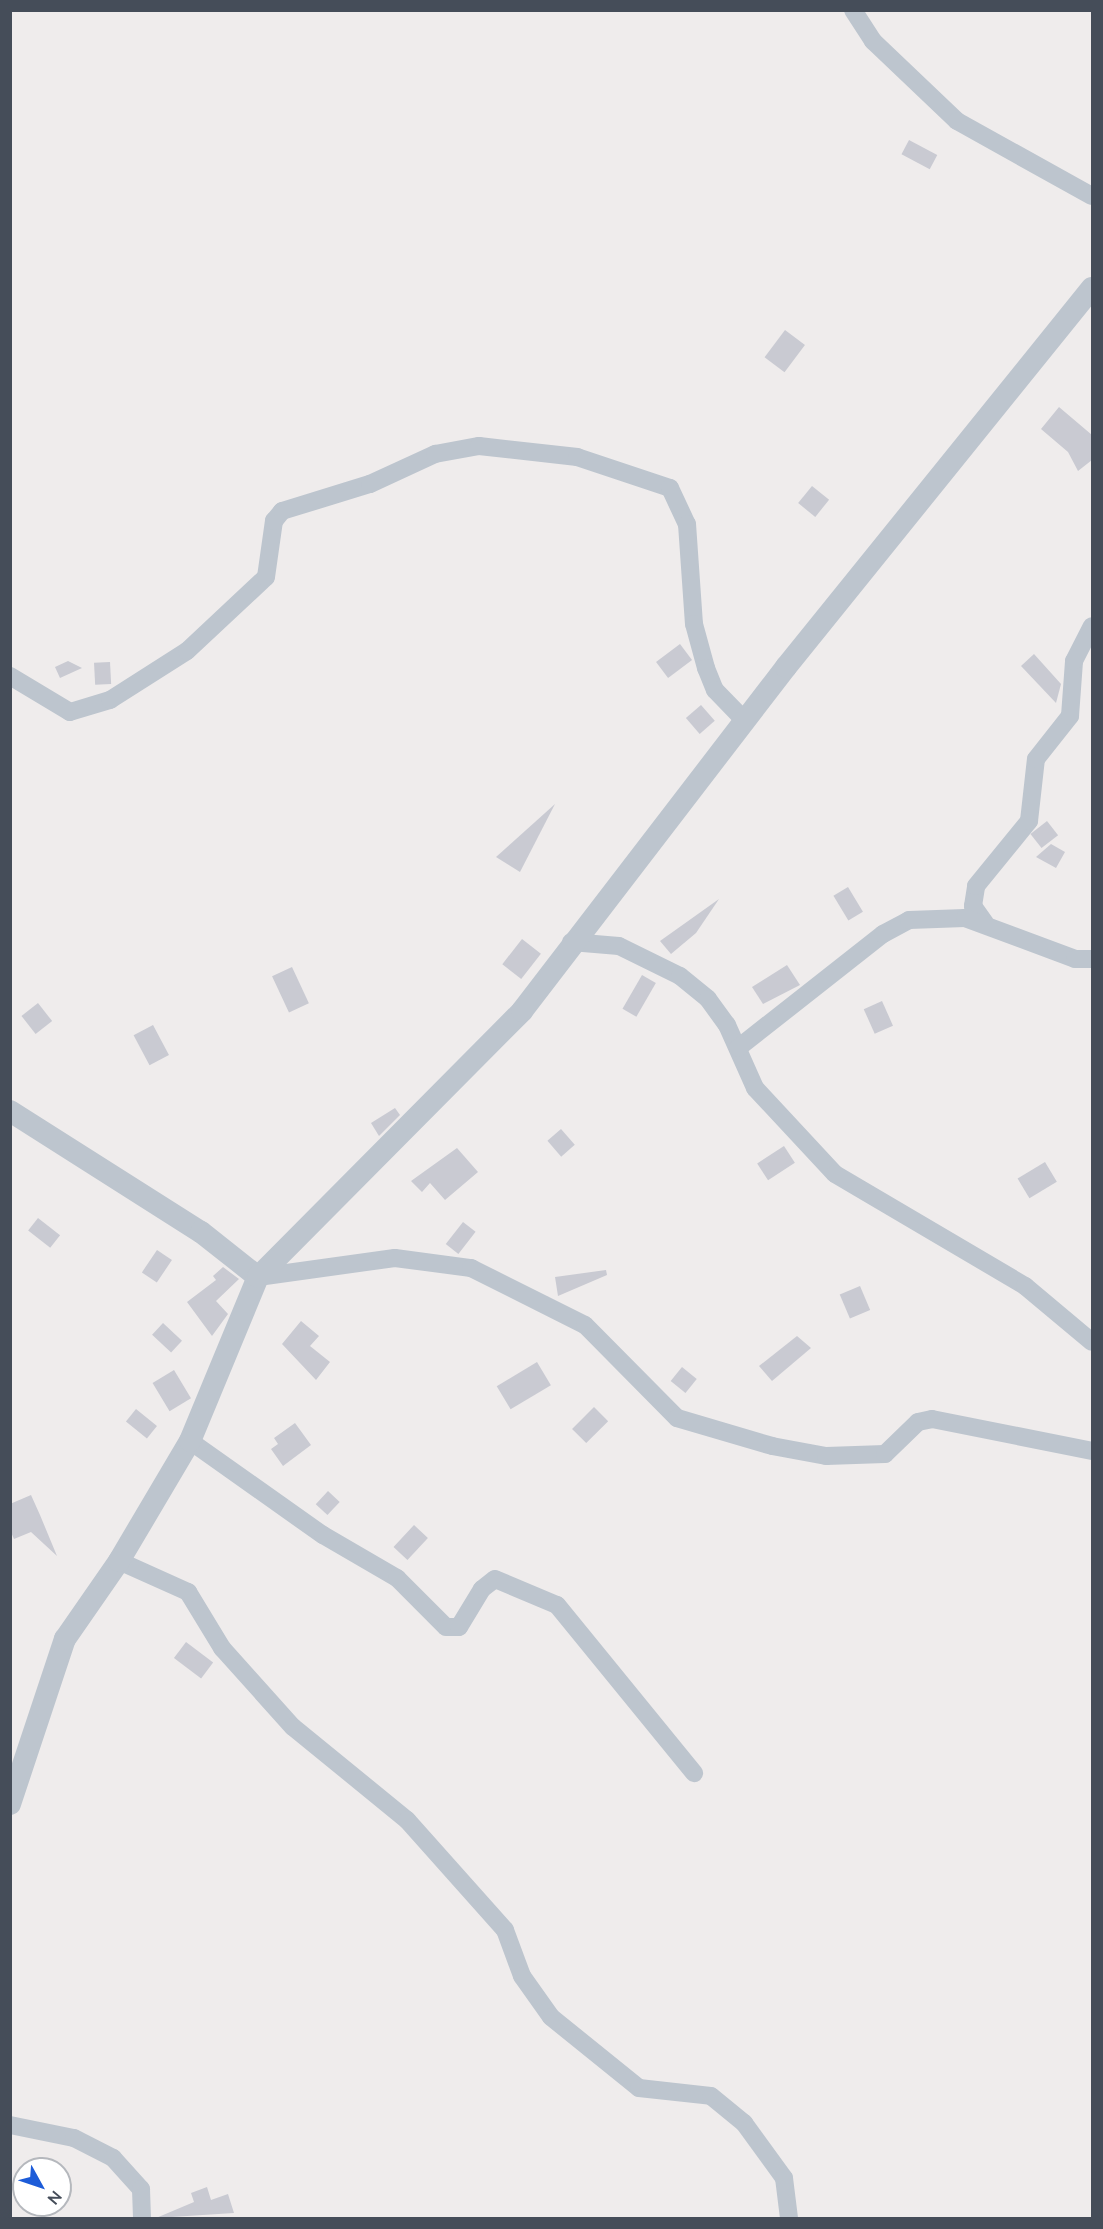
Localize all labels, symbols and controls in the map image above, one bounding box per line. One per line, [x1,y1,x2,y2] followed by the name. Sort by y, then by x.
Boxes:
[12,2157,72,2217] north arrow
[42,2186,67,2209] text: N

